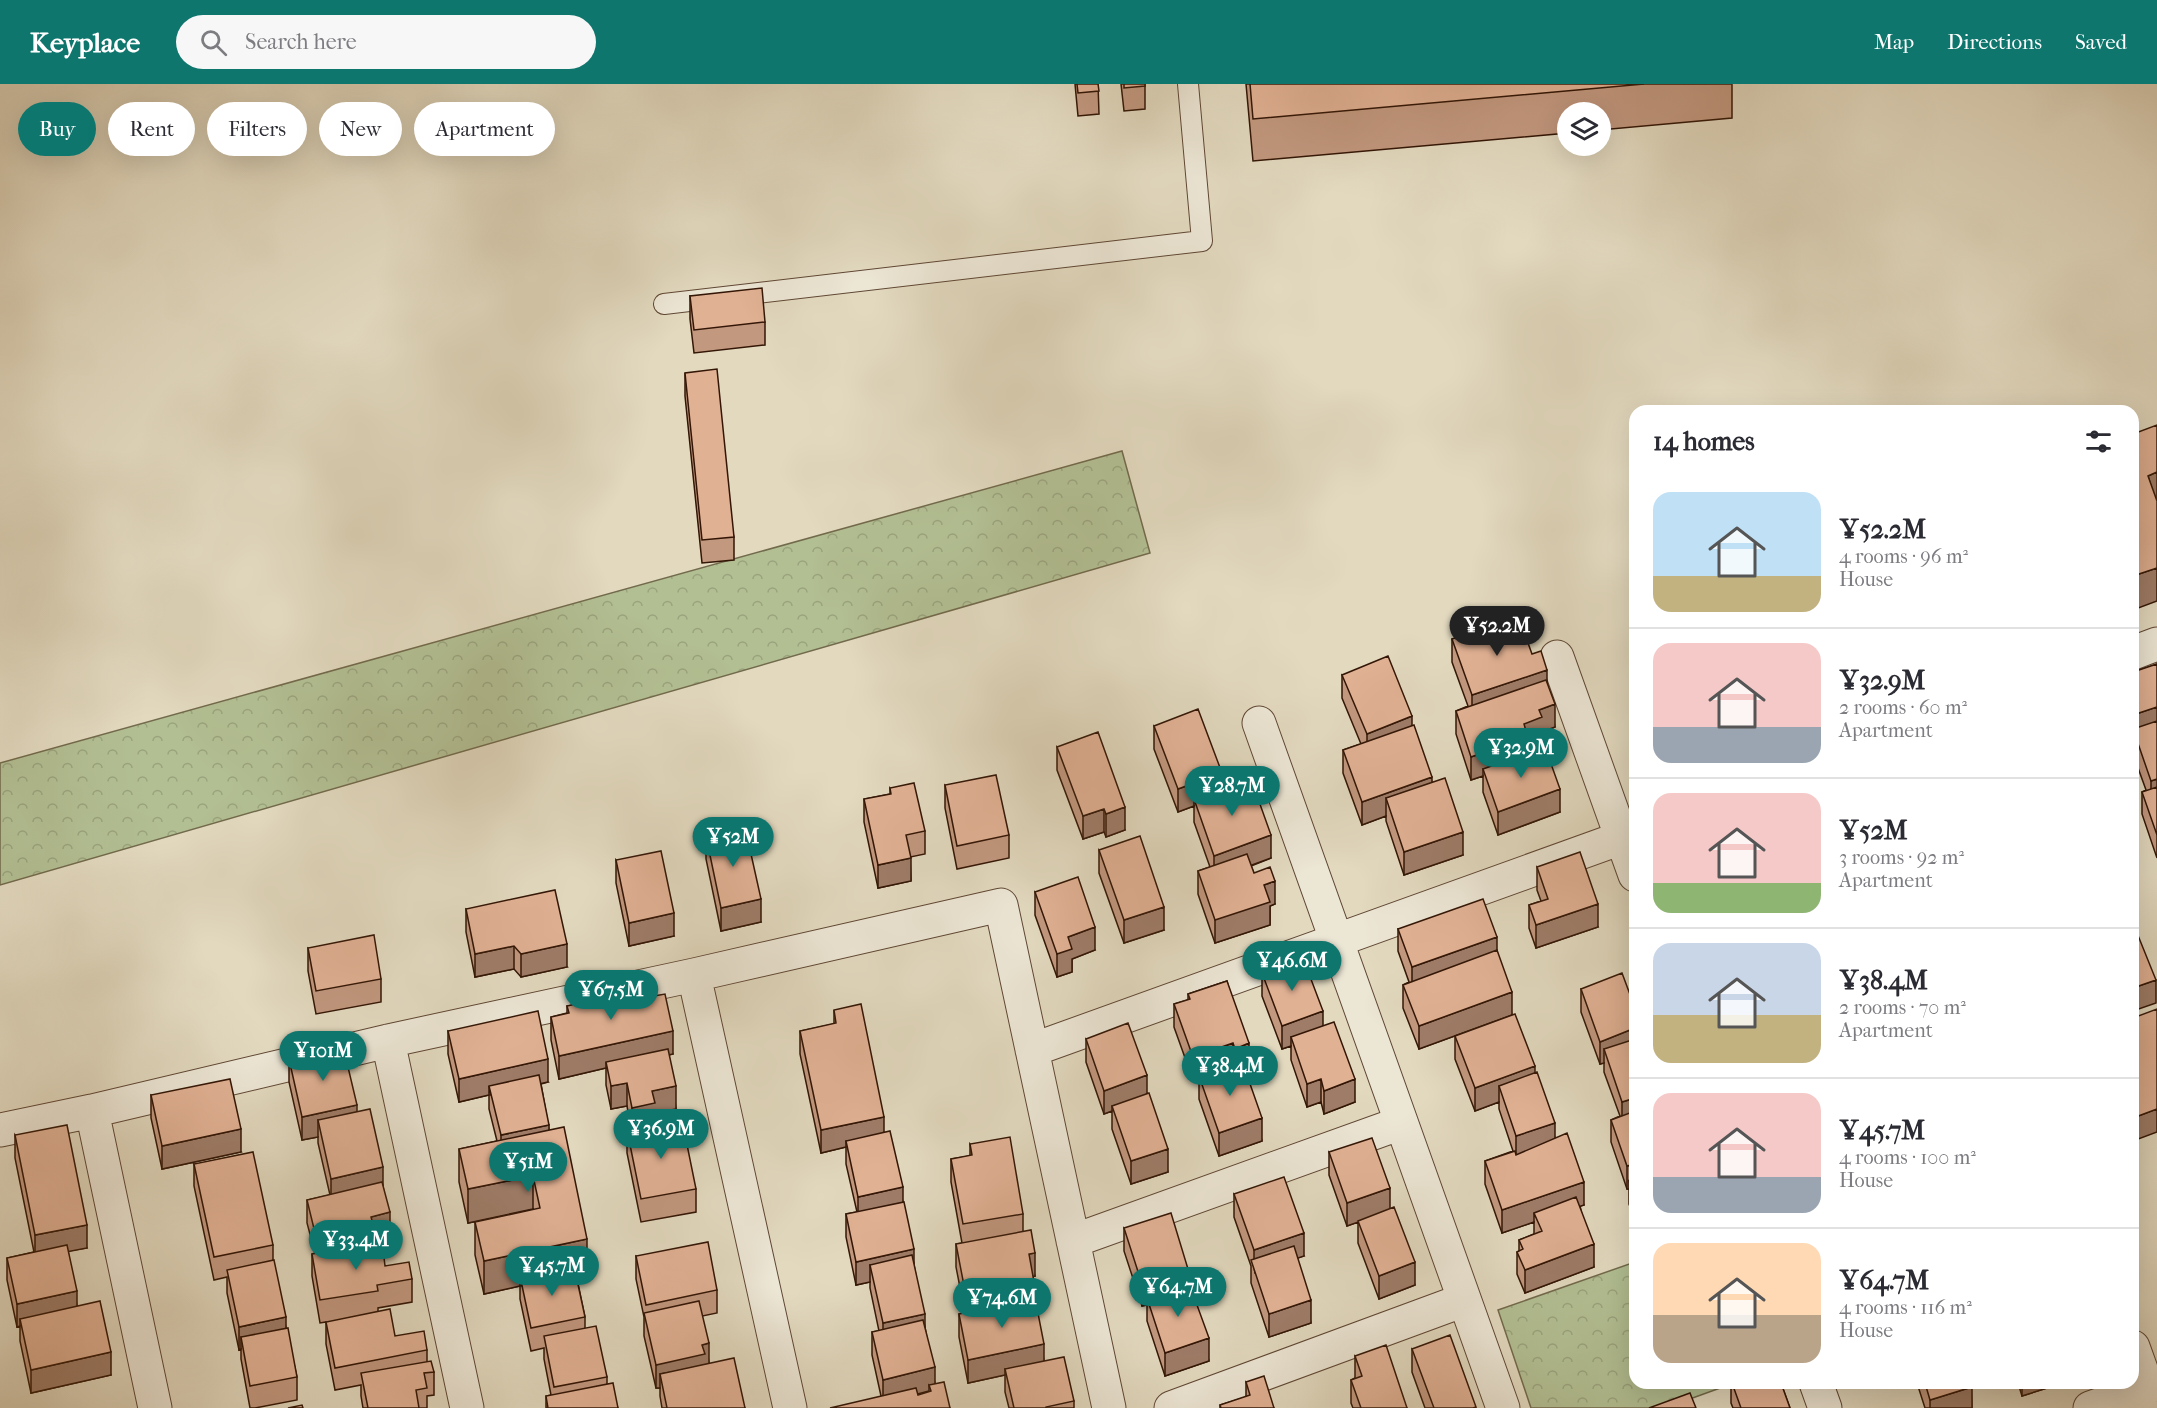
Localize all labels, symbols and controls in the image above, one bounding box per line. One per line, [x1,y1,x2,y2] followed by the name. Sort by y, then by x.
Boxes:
[176,15,596,69] search box
[30,26,140,59] text: Keyplace
[197,26,230,59] icon: search
[245,29,357,55] text: Search here
[1874,30,1914,54] text: Map
[1947,30,2042,54] text: Directions
[2075,30,2127,54] text: Saved
[18,102,96,156] chip: Buy
[108,102,195,156] chip: Rent
[207,102,307,156] chip: Filters
[319,102,402,156] chip: New
[414,102,555,156] chip: Apartment
[1557,102,1611,156] map controls
[1557,102,1611,156] button: layers
[2082,425,2115,458] icon: filters
[1653,426,1755,457] text: 14 homes
[1839,514,1926,545] text: ¥52.2M
[1701,516,1773,588] icon: home
[1839,545,1968,568] text: 4 rooms · 96 m²
[1839,568,1893,591] text: House
[1448,606,1546,657] pin: ¥52.2M
[1464,614,1530,637] text: ¥52.2M
[1839,665,1925,696] text: ¥32.9M
[1701,667,1773,739] icon: home
[1839,696,1967,719] text: 2 rooms · 60 m²
[1839,719,1933,742] text: Apartment
[1472,728,1570,779] pin: ¥32.9M
[1488,736,1554,759] text: ¥32.9M
[1183,766,1281,817] pin: ¥28.7M
[1199,774,1265,797] text: ¥28.7M
[1839,815,1908,846] text: ¥52M
[697,817,769,868] pin: ¥52M
[1701,817,1773,889] icon: home
[707,825,759,848] text: ¥52M
[1839,846,1964,869] text: 3 rooms · 92 m²
[1839,869,1933,892] text: Apartment
[1243,941,1341,992] pin: ¥46.6M
[1256,949,1328,972] text: ¥46.6M
[1839,965,1928,996] text: ¥38.4M
[1701,967,1773,1039] icon: home
[562,970,660,1021] pin: ¥67.5M
[578,978,644,1001] text: ¥67.5M
[1839,996,1966,1019] text: 2 rooms · 70 m²
[1839,1019,1933,1042] text: Apartment
[281,1031,365,1082] pin: ¥101M
[294,1039,352,1062] text: ¥101M
[1181,1046,1279,1097] pin: ¥38.4M
[1196,1054,1264,1077] text: ¥38.4M
[612,1109,710,1160] pin: ¥36.9M
[1839,1115,1925,1146] text: ¥45.7M
[628,1117,694,1140] text: ¥36.9M
[1701,1117,1773,1189] icon: home
[492,1142,564,1193] pin: ¥51M
[1839,1146,1976,1169] text: 4 rooms · 100 m²
[503,1150,553,1173] text: ¥51M
[1839,1169,1893,1192] text: House
[307,1220,405,1271] pin: ¥33.4M
[323,1228,389,1251] text: ¥33.4M
[503,1246,601,1297] pin: ¥45.7M
[519,1254,585,1277] text: ¥45.7M
[1839,1265,1929,1296] text: ¥64.7M
[1129,1267,1227,1318] pin: ¥64.7M
[1701,1267,1773,1339] icon: home
[1143,1275,1213,1298] text: ¥64.7M
[953,1278,1051,1329] pin: ¥74.6M
[967,1286,1037,1309] text: ¥74.6M
[1839,1296,1972,1319] text: 4 rooms · 116 m²
[1839,1319,1893,1342] text: House

